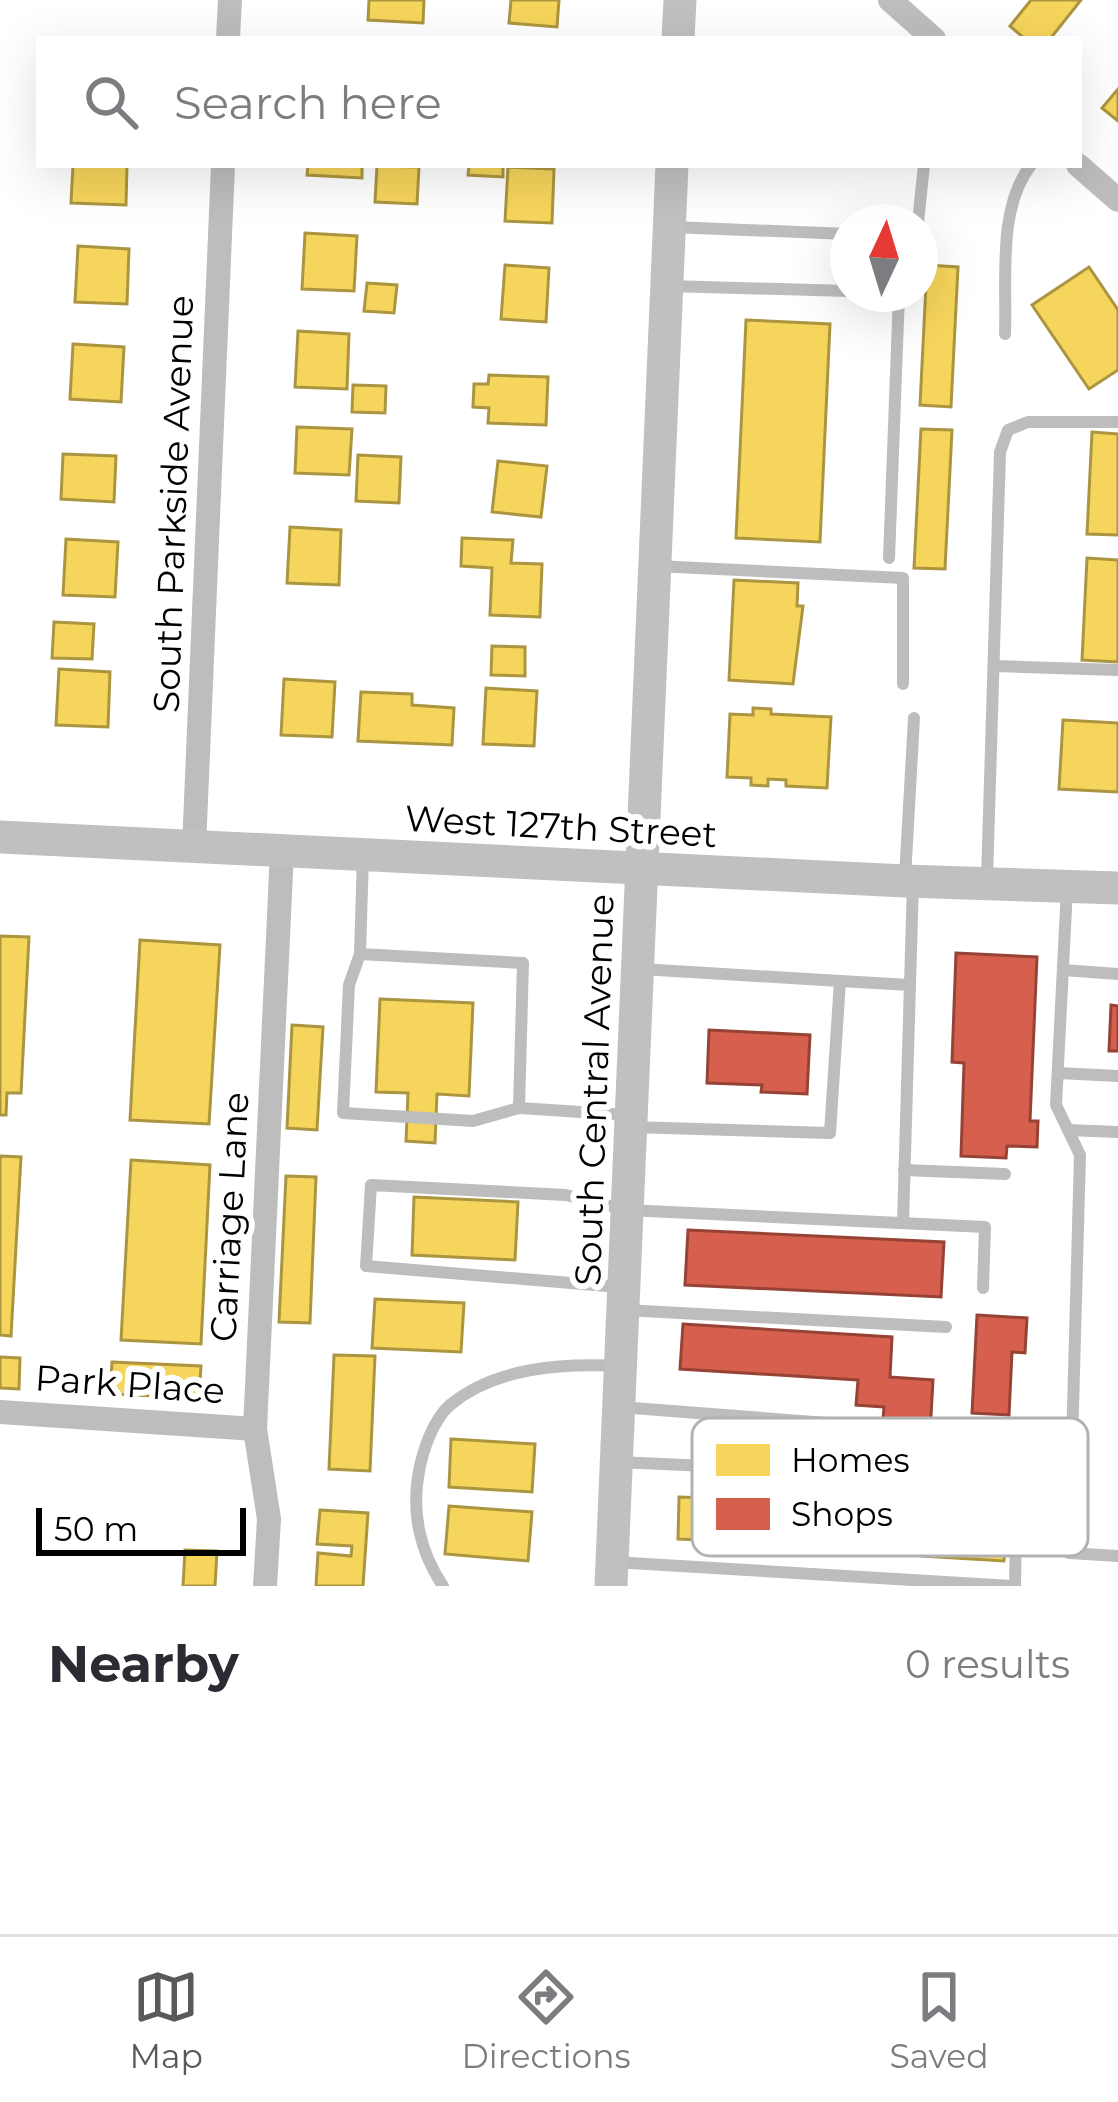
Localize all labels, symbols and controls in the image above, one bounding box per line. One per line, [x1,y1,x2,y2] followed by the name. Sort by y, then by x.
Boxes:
[36,36,1082,168] search box
[78,69,144,135] icon: search
[174,75,442,130] text: Search here
[830,204,938,312] north arrow
[144,295,202,713] street label: South Parkside Avenue
[404,796,718,856] street label: West 127th Street
[565,893,623,1287] street label: South Central Avenue
[200,1091,258,1343] street label: Carriage Lane
[34,1355,226,1413] street label: Park Place
[692,1418,1088,1556] legend
[791,1440,910,1480] text: Homes
[791,1494,893,1534] text: Shops
[36,1502,246,1555] scale bar
[54,1509,138,1549] text: 50 m
[48,1633,239,1695] text: Nearby
[905,1640,1070,1688] text: 0 results
[129,1964,203,2076] tab: Map
[462,1964,631,2076] tab: Directions
[889,1964,989,2076] tab: Saved

